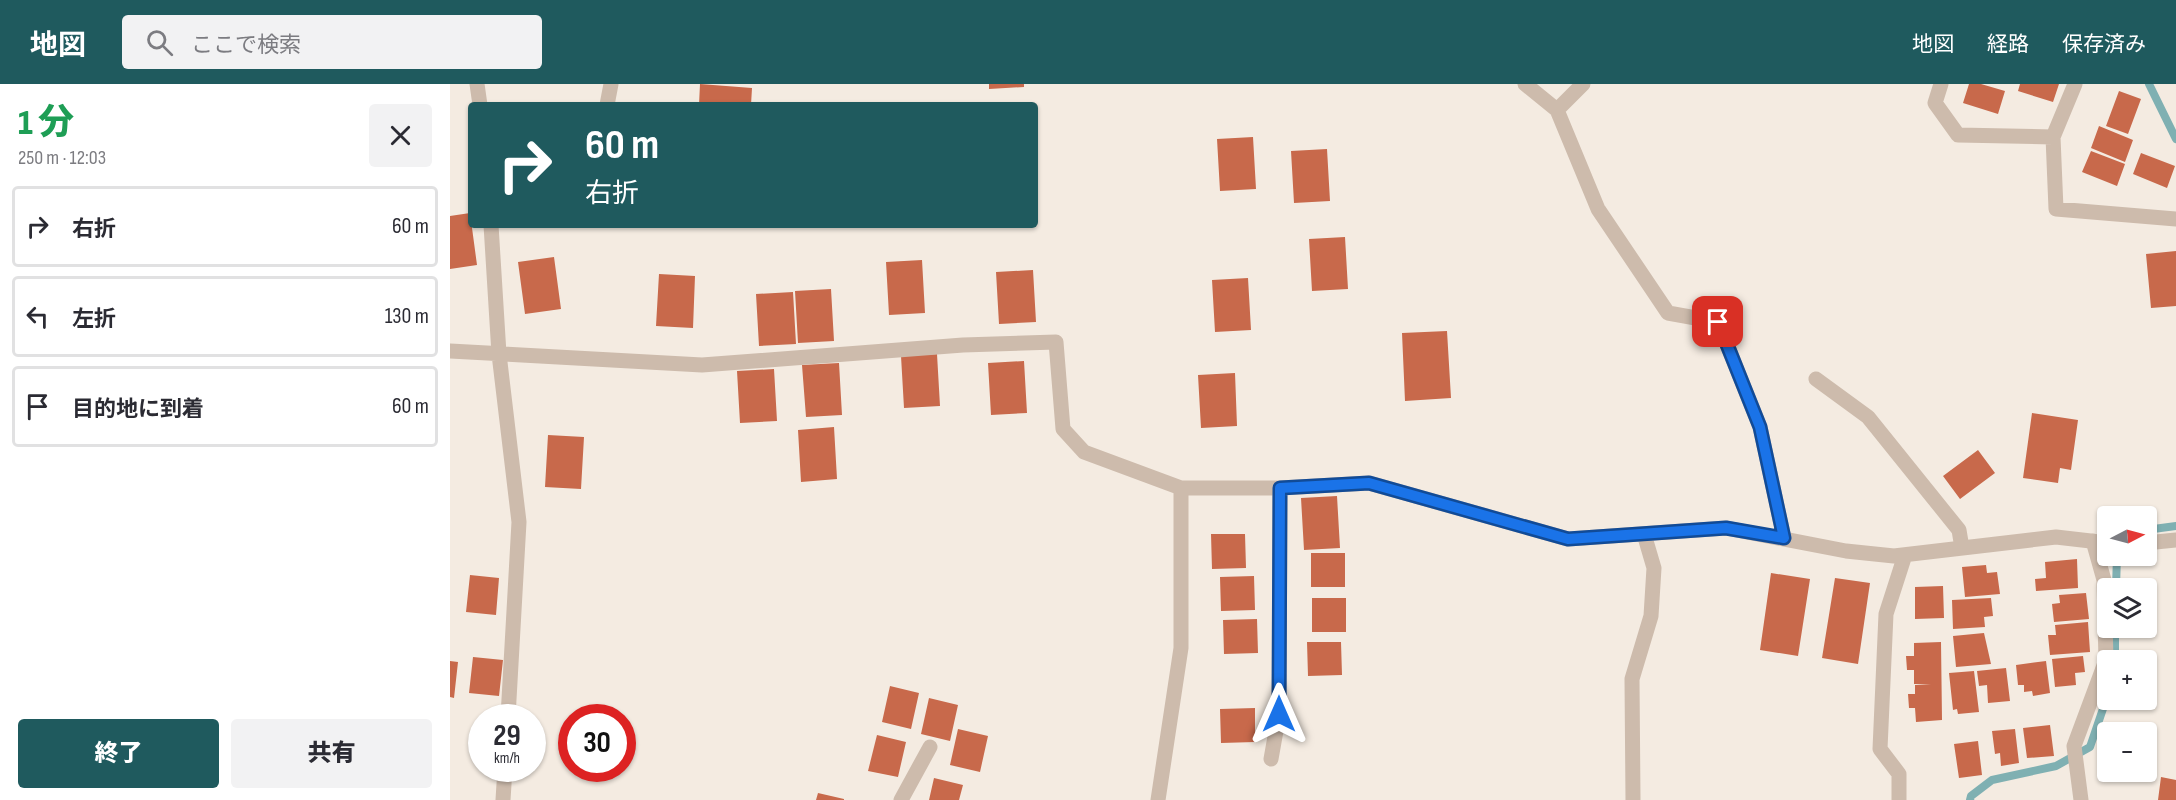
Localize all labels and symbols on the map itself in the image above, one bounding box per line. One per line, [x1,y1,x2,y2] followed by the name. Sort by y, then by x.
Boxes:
[1692,296,1743,347] pin
[2097,506,2157,566] north arrow
[1247,682,1311,746] position arrow
[558,704,636,782] speed limit sign: 30

